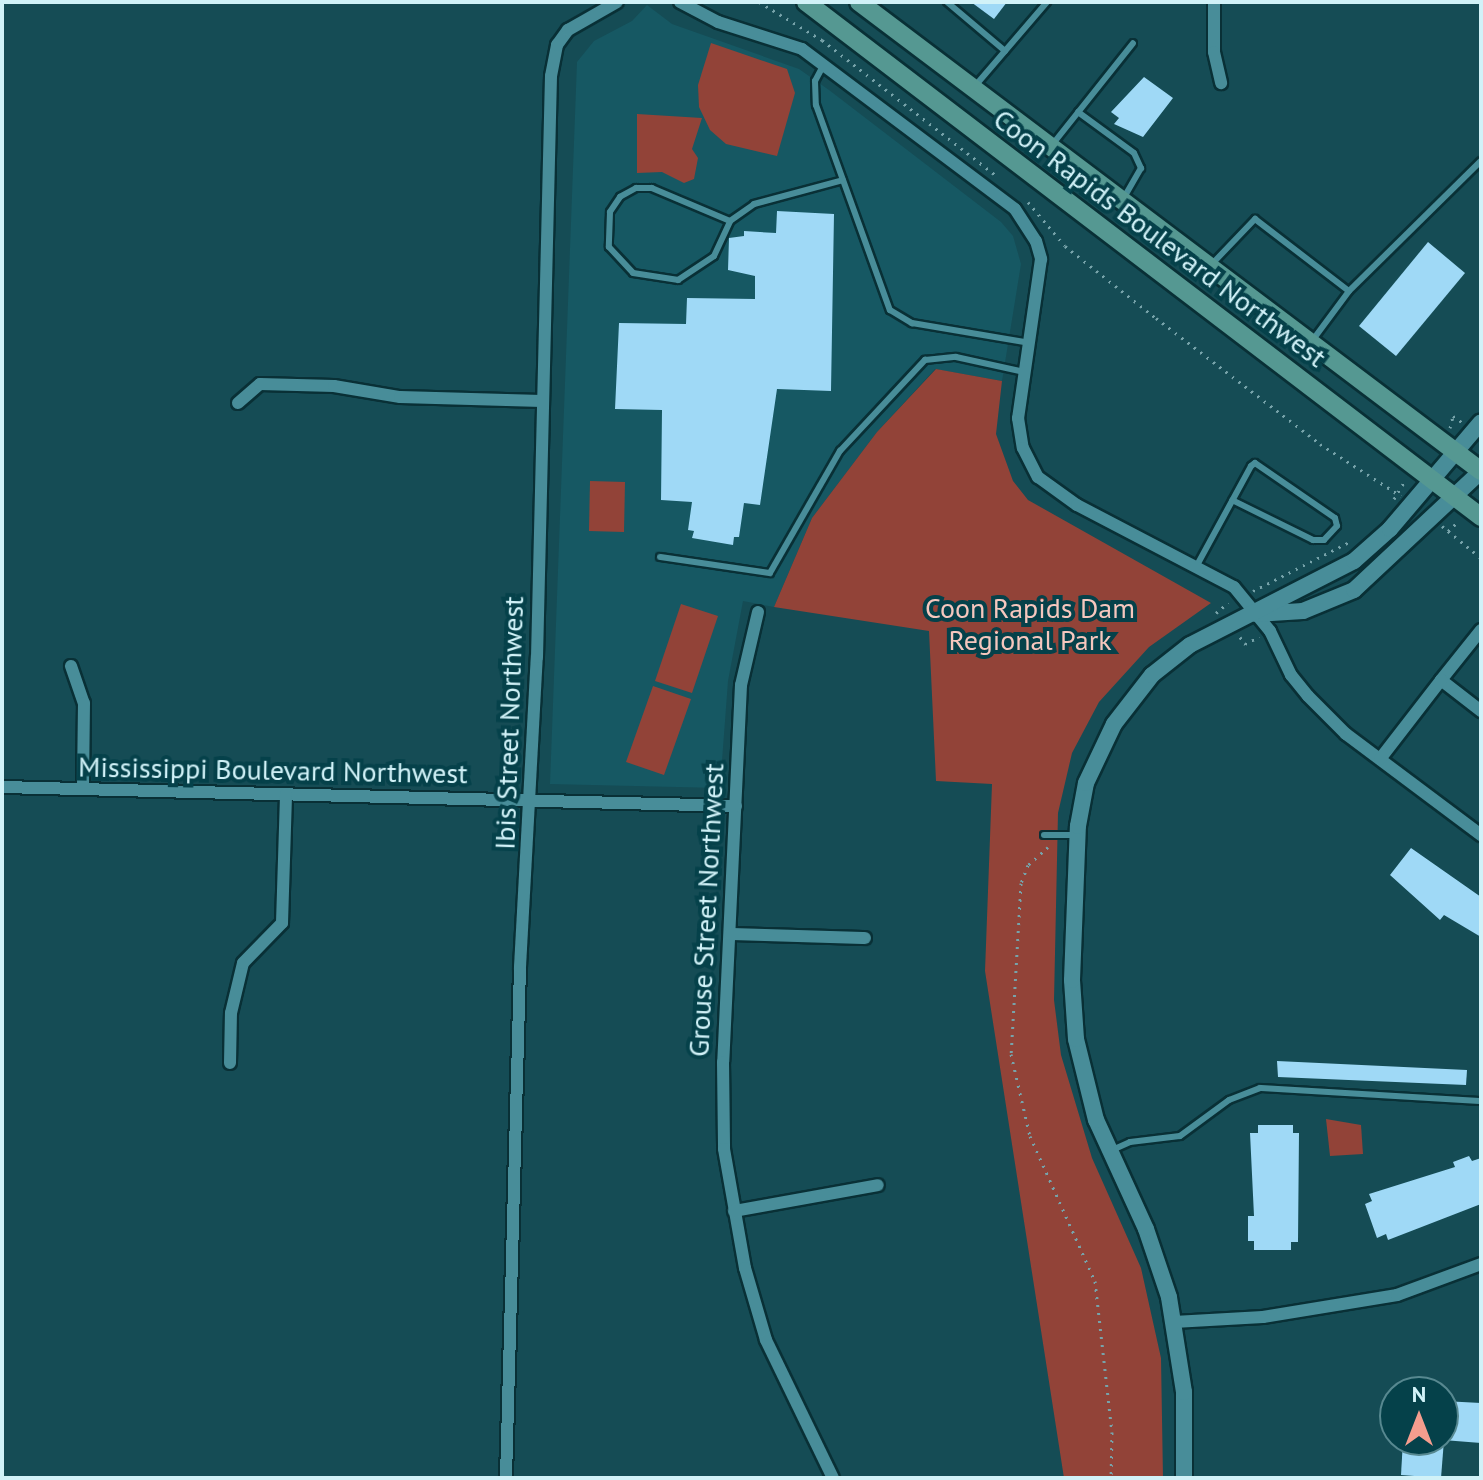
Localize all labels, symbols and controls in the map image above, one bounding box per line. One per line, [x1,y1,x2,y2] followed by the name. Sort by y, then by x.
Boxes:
[987,102,1333,374] street label: Coon Rapids Boulevard Northwest
[925,591,1135,657] park label: Coon Rapids Dam Regional Park
[488,596,530,850] street label: Ibis Street Northwest
[78,750,468,790] street label: Mississippi Boulevard Northwest
[682,762,730,1058] street label: Grouse Street Northwest
[1379,1376,1459,1456] north arrow
[1412,1380,1426,1408] text: N

